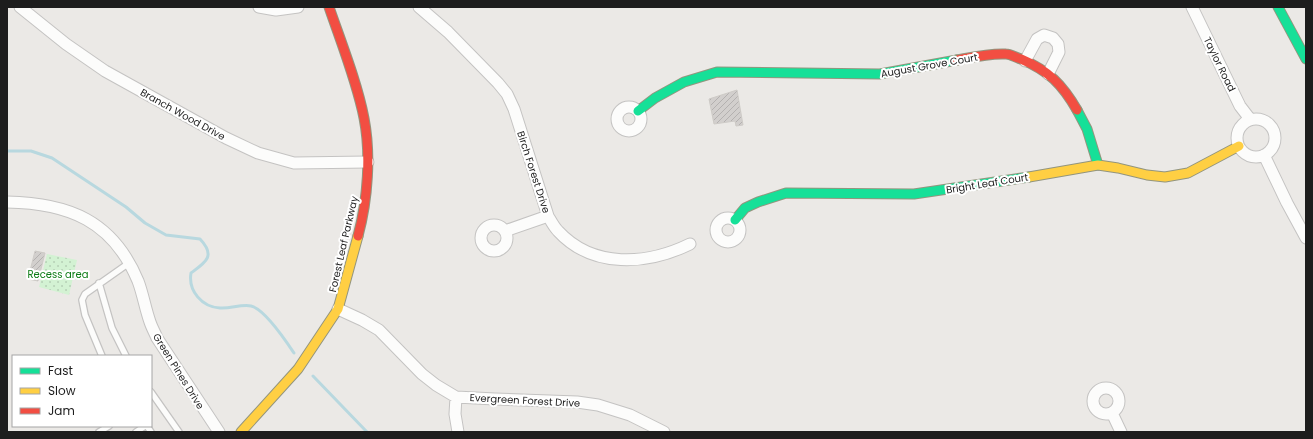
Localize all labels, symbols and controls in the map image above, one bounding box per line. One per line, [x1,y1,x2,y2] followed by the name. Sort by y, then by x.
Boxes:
[1200,34,1239,94] street label: Taylor Road
[879,50,979,81] street label: August Grove Court
[137,85,228,144] street label: Branch Wood Drive
[513,129,554,215] street label: Birch Forest Drive
[945,170,1030,197] street label: Bright Leaf Court
[325,194,362,294] street label: Forest Leaf Parkway
[27,267,89,282] park label: Recess area
[149,330,208,412] street label: Green Pines Drive
[12,355,152,427] legend
[48,362,73,379] text: Fast
[48,382,76,399] text: Slow
[469,390,581,411] street label: Evergreen Forest Drive
[48,402,75,419] text: Jam

